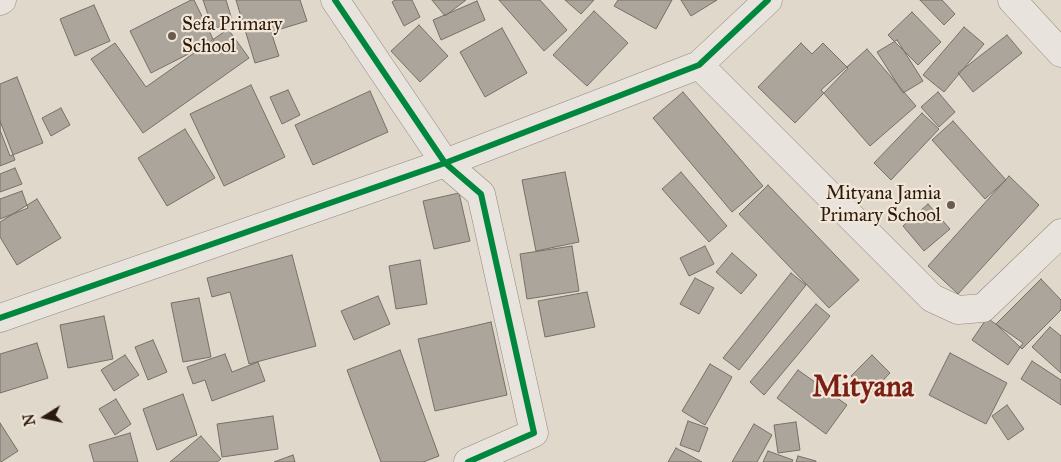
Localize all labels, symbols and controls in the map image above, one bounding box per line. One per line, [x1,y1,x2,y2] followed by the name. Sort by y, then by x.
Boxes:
[182,14,283,58] place label: Sefa Primary School
[166,30,178,42] marker: Sefa Primary School
[820,183,941,227] place label: Mityana Jamia Primary School
[945,199,957,211] marker: Mityana Jamia Primary School
[812,372,914,406] district label: Mityana
[20,392,70,442] north arrow
[20,412,39,427] text: N

